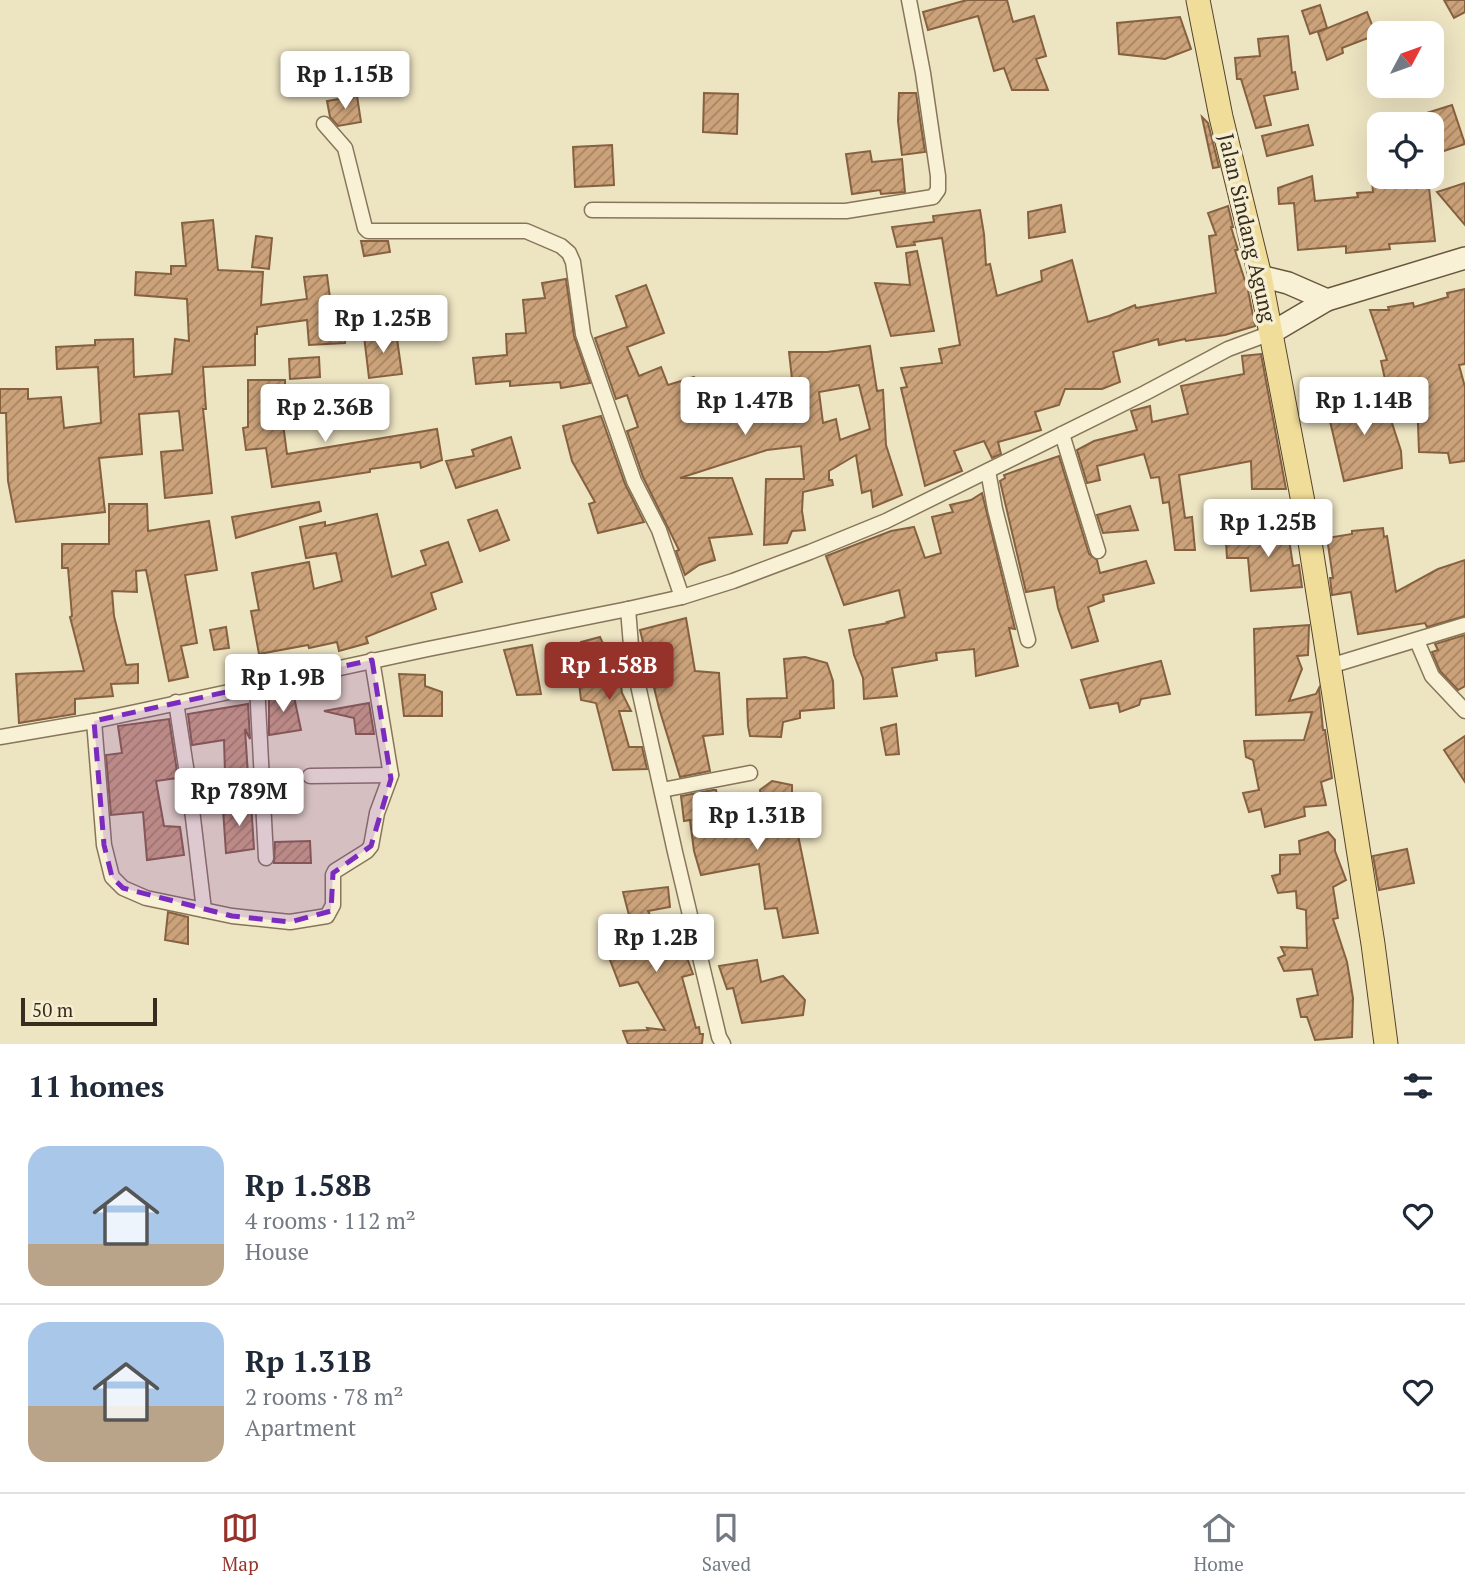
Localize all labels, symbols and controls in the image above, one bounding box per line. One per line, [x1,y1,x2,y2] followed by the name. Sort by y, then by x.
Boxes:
[1367,21,1444,98] north arrow
[1367,21,1444,189] map controls
[273,52,417,111] pin: Rp 1.15B
[297,58,393,89] text: Rp 1.15B
[1367,112,1444,189] button: locate
[1213,131,1284,326] street label: Jalan Sindang Agung
[311,296,455,355] pin: Rp 1.25B
[335,302,431,333] text: Rp 1.25B
[673,378,817,437] pin: Rp 1.47B
[1292,378,1436,437] pin: Rp 1.14B
[253,384,397,444] pin: Rp 2.36B
[697,384,793,415] text: Rp 1.47B
[1316,384,1412,415] text: Rp 1.14B
[277,391,373,422] text: Rp 2.36B
[1196,500,1340,559] pin: Rp 1.25B
[1220,506,1316,537] text: Rp 1.25B
[537,642,681,702] pin: Rp 1.58B
[561,649,657,680] text: Rp 1.58B
[218,654,348,714] pin: Rp 1.9B
[241,661,325,692] text: Rp 1.9B
[174,768,304,828] pin: Rp 789M
[191,775,287,806] text: Rp 789M
[685,792,829,852] pin: Rp 1.31B
[709,799,805,830] text: Rp 1.31B
[591,914,721,974] pin: Rp 1.2B
[614,921,698,952] text: Rp 1.2B
[21,995,158,1027] scale bar
[32,997,73,1022] text: 50 m
[28,1066,164,1106] text: 11 homes
[1399,1067,1437,1105] icon: filters
[245,1165,371,1205] text: Rp 1.58B
[84,1174,168,1258] icon: home
[1399,1197,1437,1235] icon: heart
[245,1205,416,1236] text: 4 rooms · 112 m²
[245,1236,309,1267] text: House
[245,1341,371,1381] text: Rp 1.31B
[84,1350,168,1434] icon: home
[1399,1373,1437,1411] icon: heart
[245,1381,404,1412] text: 2 rooms · 78 m²
[245,1412,356,1443] text: Apartment
[221,1509,259,1576] tab: Map
[702,1509,751,1576] tab: Saved
[1193,1509,1244,1576] tab: Home

